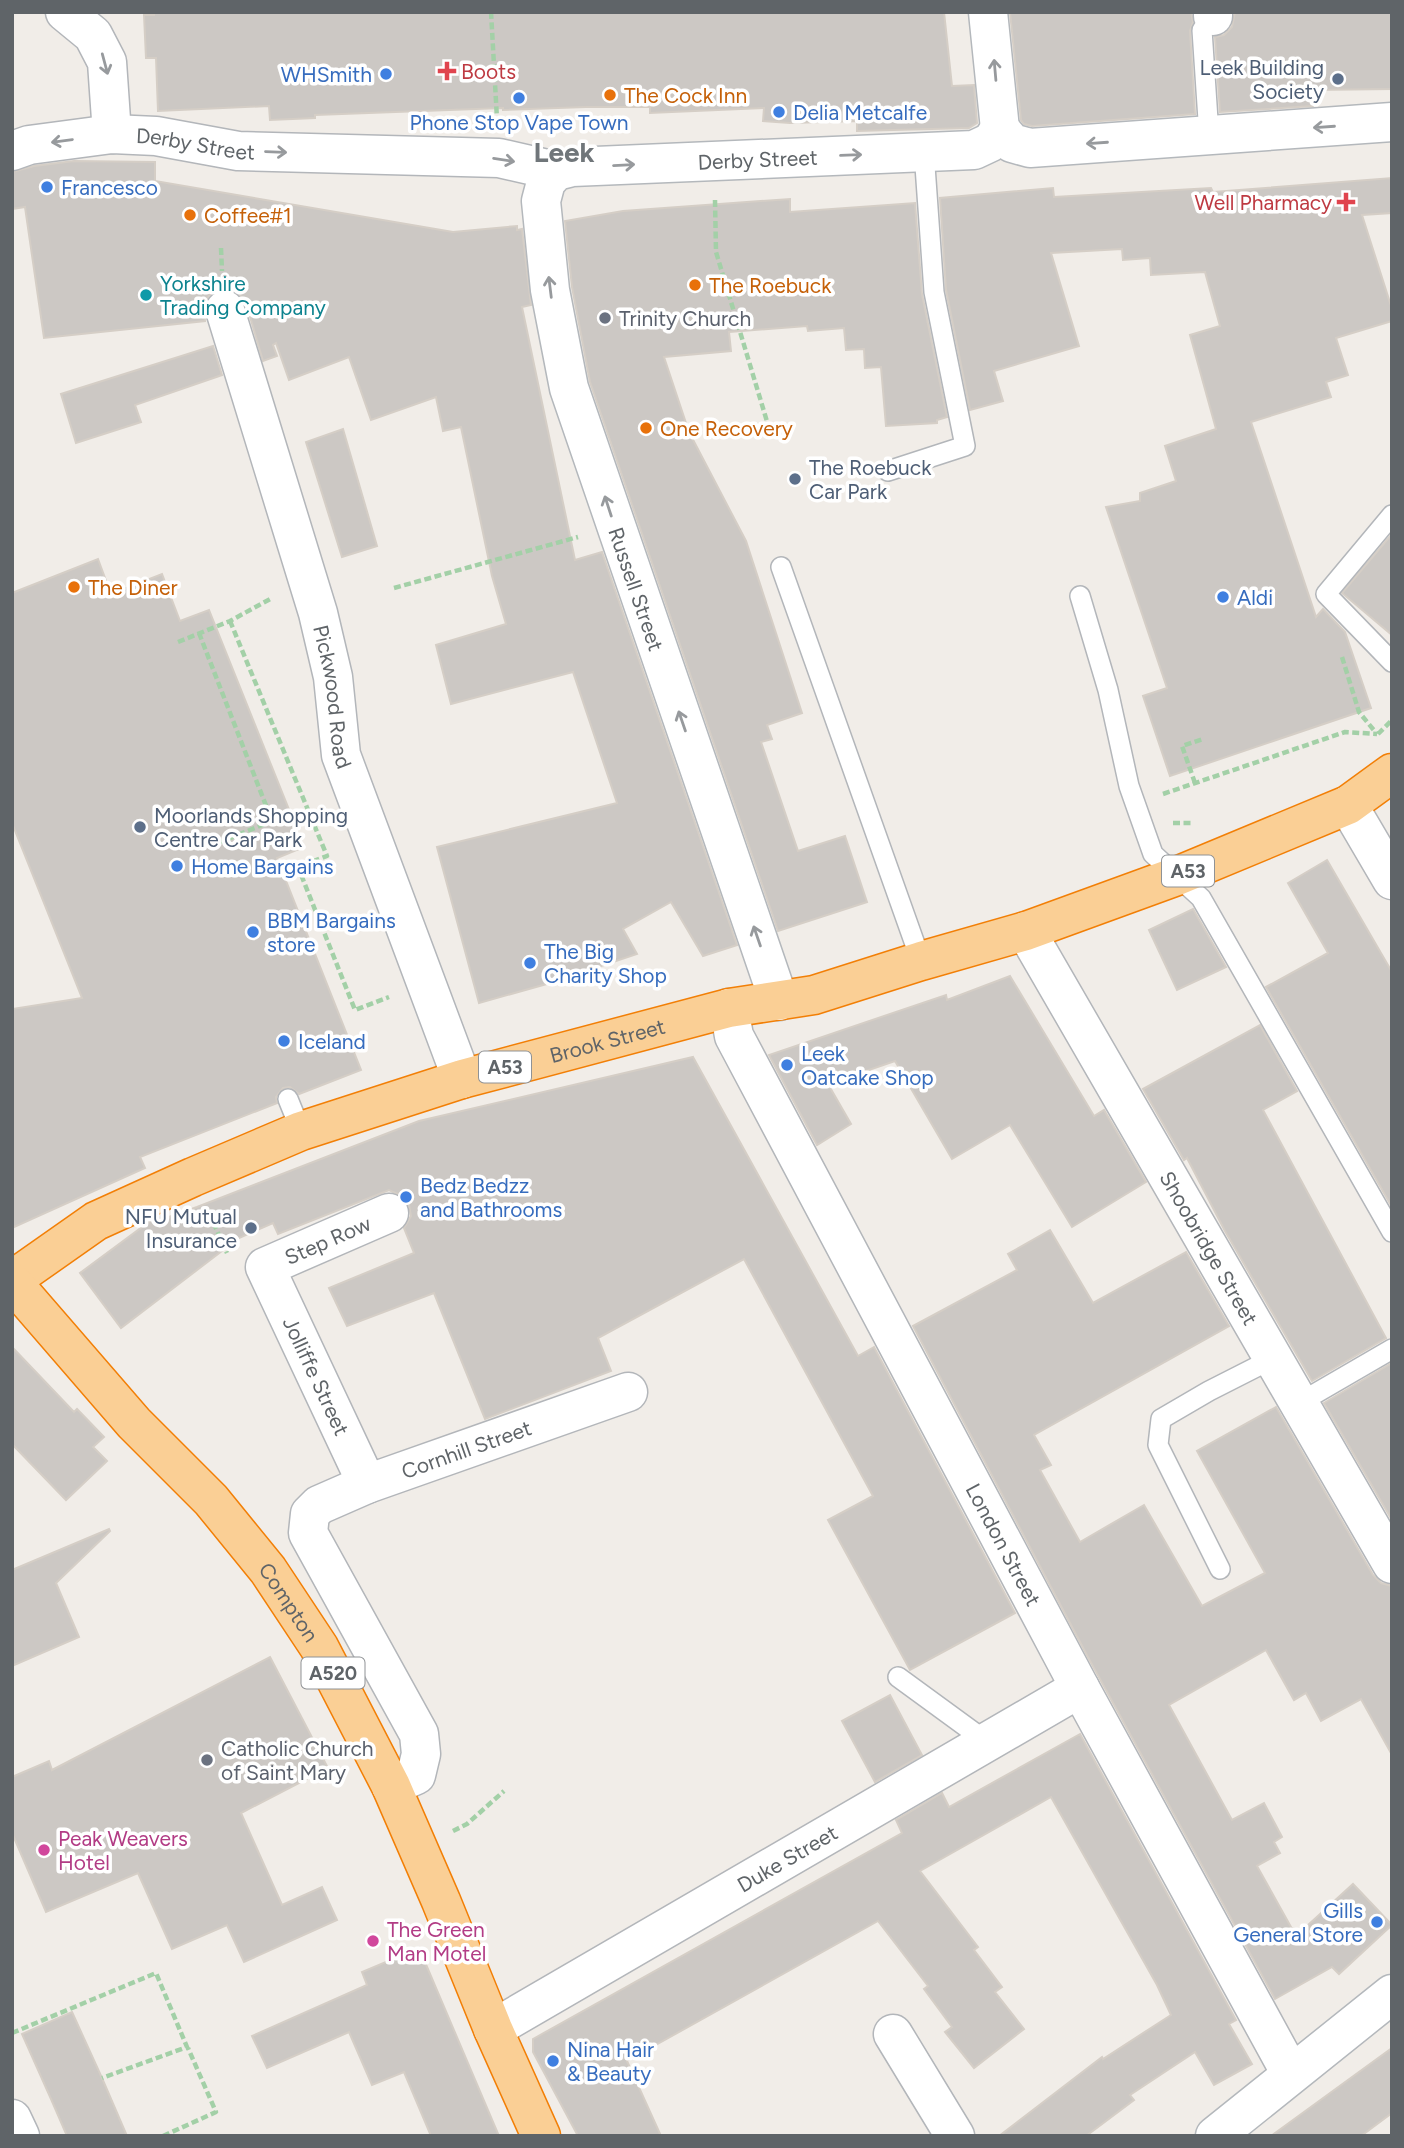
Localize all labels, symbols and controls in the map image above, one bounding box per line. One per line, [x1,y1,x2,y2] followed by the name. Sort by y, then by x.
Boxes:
[99,53,112,75] one-way arrow
[1200,55,1324,104] place label: Leek Building Society
[461,59,516,84] place label: Boots
[988,60,1001,82] one-way arrow
[281,62,372,87] place label: WHSmith
[439,63,455,79] marker: Boots
[378,66,394,82] marker: WHSmith
[1330,71,1346,87] marker: Leek Building Society
[624,83,747,108] place label: The Cock Inn
[602,87,618,103] marker: The Cock Inn
[511,90,527,106] marker: Phone Stop Vape Town
[793,100,927,125] place label: Delia Metcalfe
[771,104,787,120] marker: Delia Metcalfe
[410,110,628,135] place label: Phone Stop Vape Town
[1313,121,1335,134] one-way arrow
[136,123,255,164] street label: Derby Street
[51,134,73,147] one-way arrow
[533,135,595,169] district label: Leek
[1086,137,1109,150] one-way arrow
[697,144,818,174] street label: Derby Street
[265,145,288,159] one-way arrow
[840,149,863,162] one-way arrow
[492,154,515,167] one-way arrow
[612,158,635,171] one-way arrow
[61,175,158,200] place label: Francesco
[39,179,55,195] marker: Francesco
[1194,190,1332,215] place label: Well Pharmacy
[1338,194,1354,210] marker: Well Pharmacy
[204,203,292,228] place label: Coffee#1
[182,207,198,223] marker: Coffee#1
[160,271,326,320] place label: Yorkshire Trading Company
[709,273,832,298] place label: The Roebuck
[543,276,556,299] one-way arrow
[687,277,703,293] marker: The Roebuck
[138,287,154,303] marker: Yorkshire Trading Company
[619,306,751,331] place label: Trinity Church
[597,310,613,326] marker: Trinity Church
[660,416,793,441] place label: One Recovery
[638,420,654,436] marker: One Recovery
[809,455,932,504] place label: The Roebuck Car Park
[787,471,803,487] marker: The Roebuck Car Park
[601,495,614,517] one-way arrow
[603,524,669,654] street label: Russell Street
[88,575,178,600] place label: The Diner
[66,579,82,595] marker: The Diner
[1237,585,1273,610] place label: Aldi
[1215,589,1231,605] marker: Aldi
[309,622,357,772] street label: Pickwood Road
[675,711,687,733] one-way arrow
[154,803,348,852] place label: Moorlands Shopping Centre Car Park
[132,819,148,835] marker: Moorlands Shopping Centre Car Park
[191,854,334,879] place label: Home Bargains
[1162,856,1214,886] road number: A53
[169,858,185,874] marker: Home Bargains
[267,908,396,957] place label: BBM Bargains store
[245,924,261,940] marker: BBM Bargains store
[750,925,763,947] one-way arrow
[544,939,667,988] place label: The Big Charity Shop
[522,955,538,971] marker: The Big Charity Shop
[547,1013,668,1068] street label: Brook Street
[298,1029,366,1054] place label: Iceland
[276,1033,292,1049] marker: Iceland
[801,1041,934,1090] place label: Leek Oatcake Shop
[479,1051,531,1082] road number: A53
[779,1057,795,1073] marker: Leek Oatcake Shop
[1155,1167,1263,1329] street label: Shoobridge Street
[420,1173,562,1222] place label: Bedz Bedzz and Bathrooms
[398,1189,414,1205] marker: Bedz Bedzz and Bathrooms
[125,1204,237,1253] place label: NFU Mutual Insurance
[281,1210,375,1269] street label: Step Row
[243,1220,259,1236] marker: NFU Mutual Insurance
[278,1313,354,1439] street label: Jolliffe Street
[398,1415,535,1483] street label: Cornhill Street
[961,1479,1047,1610] street label: London Street
[254,1558,324,1646] street label: Compton
[302,1658,364,1688] road number: A520
[221,1736,373,1785] place label: Catholic Church of Saint Mary
[199,1752,215,1768] marker: Catholic Church of Saint Mary
[732,1819,842,1897] street label: Duke Street
[58,1826,188,1875] place label: Peak Weavers Hotel
[36,1842,52,1858] marker: Peak Weavers Hotel
[1233,1898,1363,1947] place label: Gills General Store
[1369,1914,1385,1930] marker: Gills General Store
[387,1917,486,1966] place label: The Green Man Motel
[365,1933,381,1949] marker: The Green Man Motel
[567,2037,654,2086] place label: Nina Hair & Beauty
[545,2053,561,2069] marker: Nina Hair & Beauty

